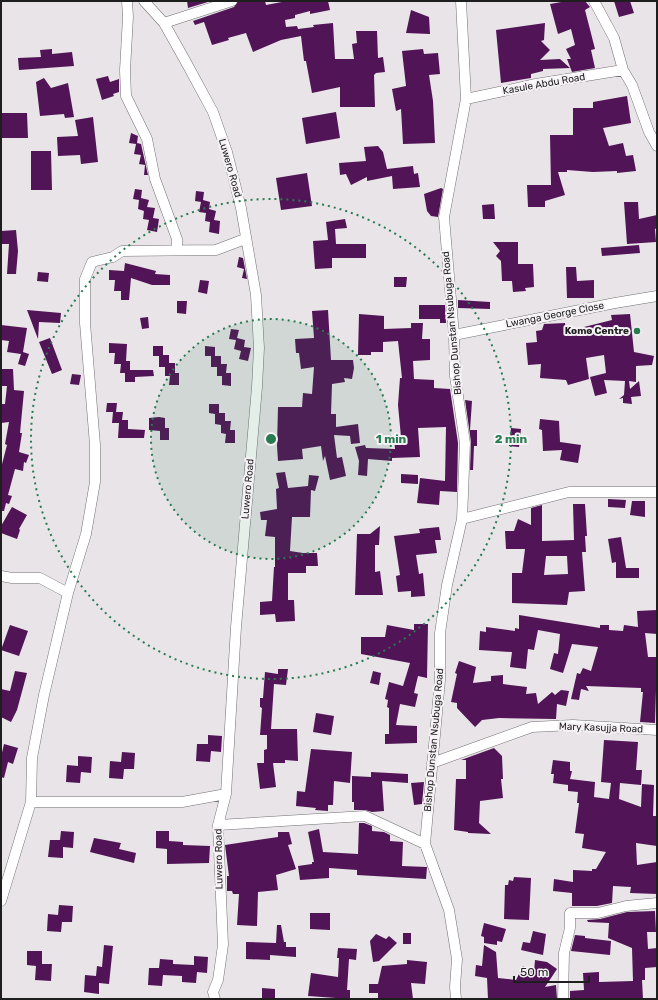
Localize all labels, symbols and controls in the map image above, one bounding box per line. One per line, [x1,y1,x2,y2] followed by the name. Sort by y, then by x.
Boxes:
[502,71,586,97] street label: Kasule Abdu Road
[216,137,244,199] street label: Luwero Road
[440,251,464,395] street label: Bishop Dunstan Nsubuga Road
[505,300,606,330] street label: Lwanga George Close
[565,325,629,337] place label: Komo Centre
[632,326,642,336] marker: Komo Centre
[264,432,278,446] centre of rings
[376,432,407,446] text: 1 min
[495,432,528,446] text: 2 min
[239,458,257,520] street label: Luwero Road
[422,668,446,812] street label: Bishop Dunstan Nsubuga Road
[559,721,643,735] street label: Mary Kasujja Road
[212,829,226,889] street label: Luwero Road
[514,958,589,984] scale bar
[520,965,548,979] text: 50 m

